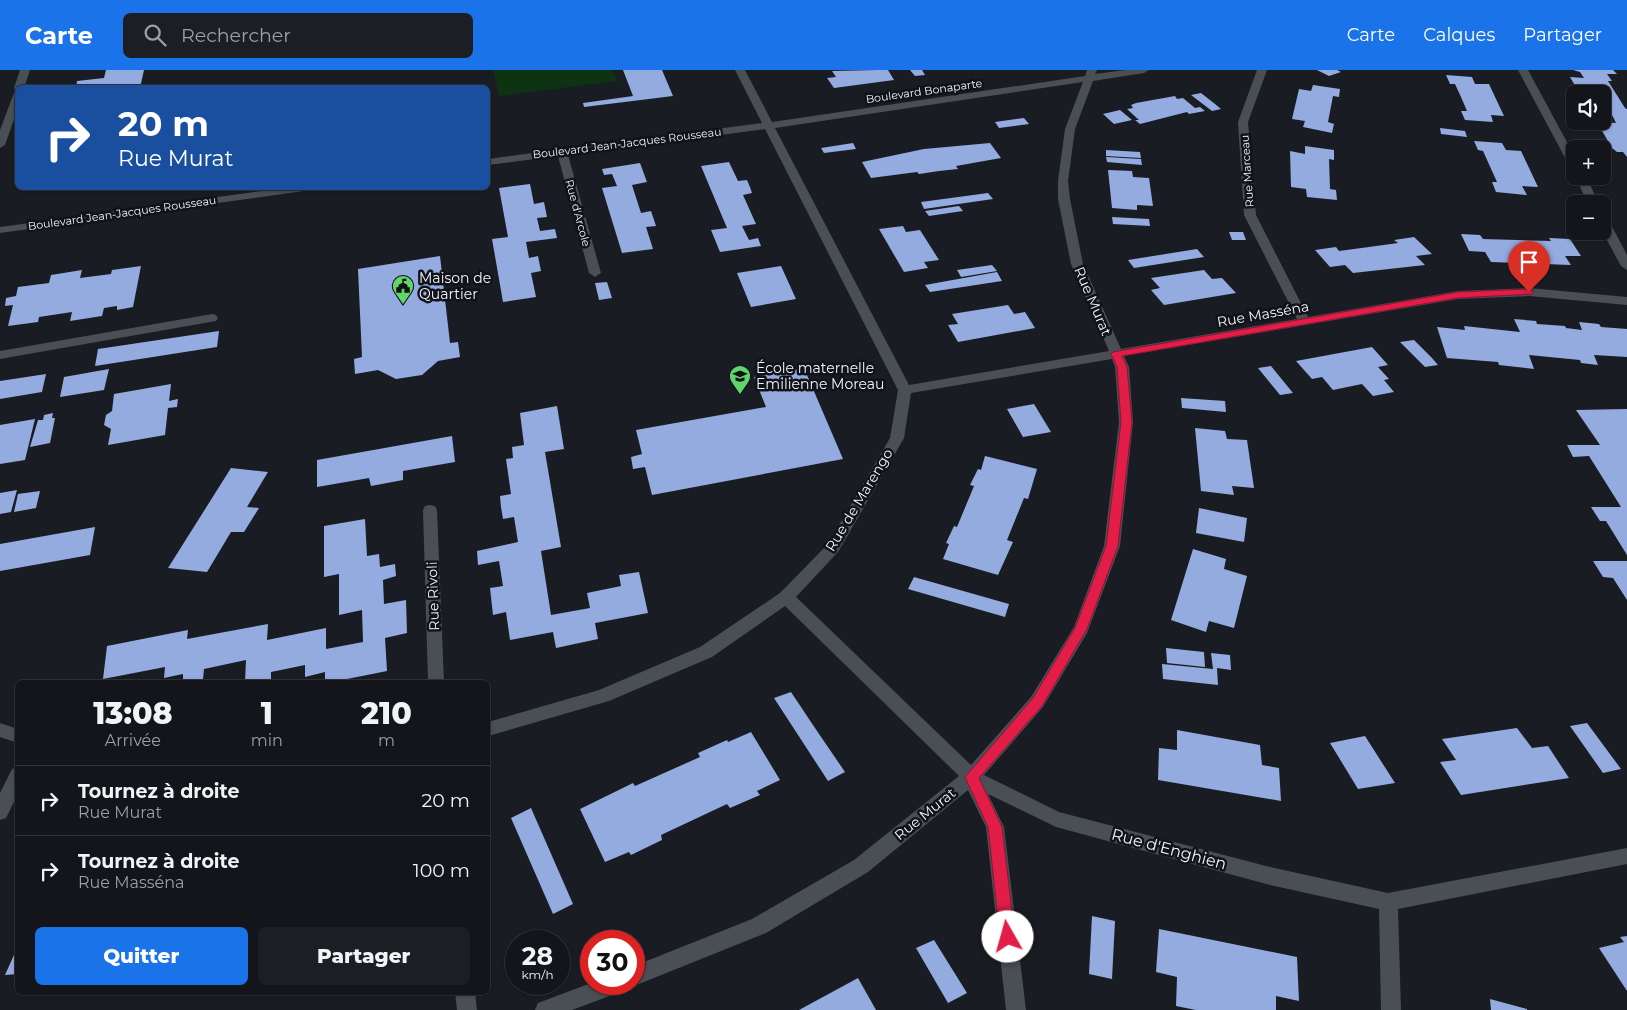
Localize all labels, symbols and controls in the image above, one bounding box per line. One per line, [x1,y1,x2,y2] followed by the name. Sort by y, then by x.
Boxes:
[123,13,473,58] search box
[25,21,93,50] text: Carte
[141,21,169,49] icon: search
[181,24,291,47] text: Rechercher
[1347,24,1395,46] text: Carte
[1423,24,1495,46] text: Calques
[1523,24,1602,46] text: Partager
[865,76,983,106] street label: Boulevard Bonaparte
[1566,85,1611,240] map controls
[1566,85,1611,130] button: sound
[118,102,209,145] text: 20 m
[35,105,100,170] icon: right
[532,124,722,162] street label: Boulevard Jean-Jacques Rousseau
[1237,134,1257,208] street label: Rue Marceau
[1566,140,1611,185] button: +
[118,145,233,172] text: Rue Murat
[562,178,594,248] street label: Rue d'Arcole
[27,193,217,233] street label: Boulevard Jean-Jacques Rousseau
[1566,195,1611,240] button: −
[1508,241,1550,292] pin
[1515,248,1543,276] icon: arrive
[1070,264,1116,339] street label: Rue Murat
[419,269,491,303] place label: Maison de Quartier
[391,274,415,305] public building icon: Maison de Quartier
[1216,297,1310,331] street label: Rue Masséna
[756,359,885,393] place label: École maternelle Emilienne Moreau
[728,364,752,395] school or university icon: École maternelle Emilienne Moreau
[821,445,897,555] street label: Rue de Marengo
[423,561,443,631] street label: Rue Rivoli
[93,695,173,732] text: 13:08
[261,695,273,732] text: 1
[361,695,412,732] text: 210
[105,731,161,750] text: Arrivée
[251,731,283,750] text: min
[378,731,395,750] text: m
[78,780,239,803] text: Tournez à droite
[891,784,959,844] street label: Rue Murat
[35,787,63,815] icon: right
[422,789,470,812] text: 20 m
[78,803,162,822] text: Rue Murat
[1109,825,1229,873] street label: Rue d'Enghien
[78,850,239,873] text: Tournez à droite
[35,857,63,885] icon: right
[413,859,470,882] text: 100 m
[78,873,184,892] text: Rue Masséna
[981,910,1033,962] position arrow
[35,927,248,985] button: Quitter
[258,927,470,985] button: Partager
[580,930,645,995] speed limit sign: 30
[522,941,553,971] text: 28
[521,967,554,982] text: km/h

